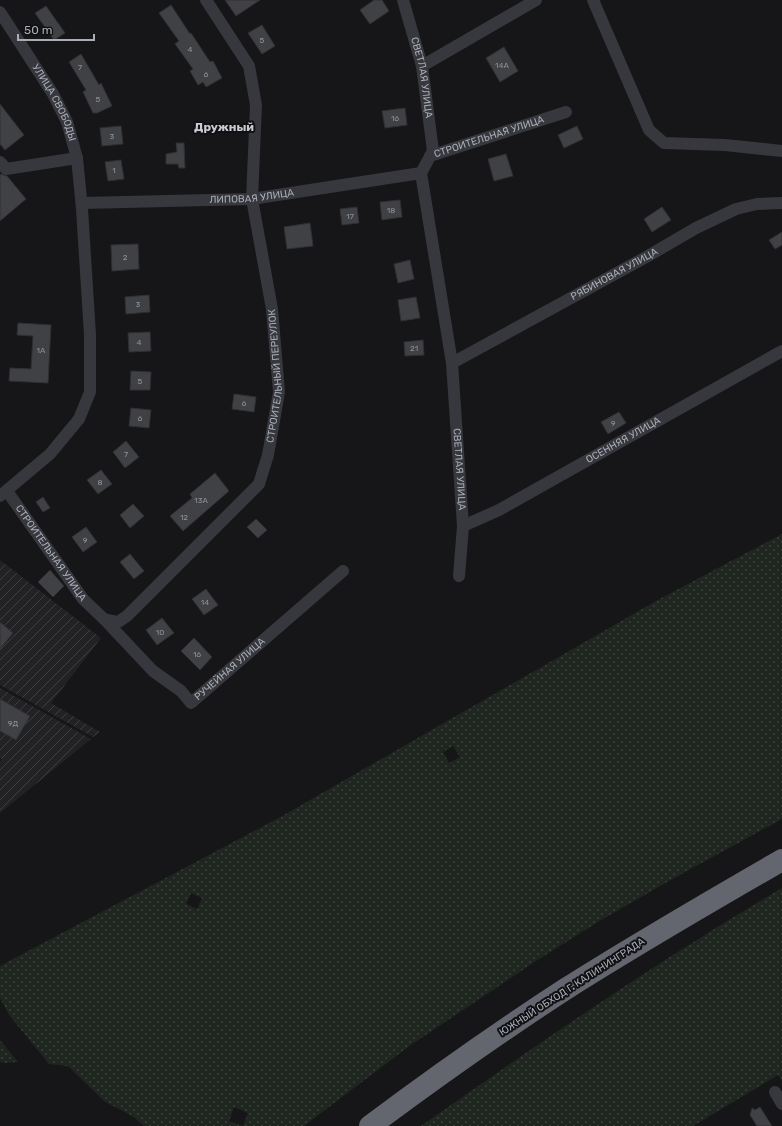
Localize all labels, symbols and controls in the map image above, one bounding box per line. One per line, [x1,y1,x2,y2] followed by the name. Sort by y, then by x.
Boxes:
[18,16,94,42] scale bar
[24,23,52,37] text: 50 m
[260,36,265,45] house number: 5
[408,36,435,119] street label: СВЕТЛАЯ УЛИЦА
[188,45,193,54] house number: 4
[495,61,510,70] house number: 14А
[29,62,78,143] street label: УЛИЦА СВОБОДЫ
[78,63,82,72] house number: 7
[204,70,209,79] house number: 6
[96,95,101,104] house number: 5
[432,113,546,160] street label: СТРОИТЕЛЬНАЯ УЛИЦА
[391,114,399,123] house number: 16
[194,120,254,134] district label: Дружный
[110,132,115,141] house number: 3
[112,166,116,175] house number: 1
[209,187,295,206] street label: ЛИПОВАЯ УЛИЦА
[387,206,395,215] house number: 18
[346,212,354,221] house number: 17
[569,245,660,303] street label: РЯБИНОВАЯ УЛИЦА
[123,253,128,262] house number: 2
[136,300,141,309] house number: 3
[264,308,285,444] street label: СТРОИТЕЛЬНЫЙ ПЕРЕУЛОК
[137,338,142,347] house number: 4
[410,344,418,353] house number: 21
[37,346,46,355] house number: 1А
[138,377,143,386] house number: 5
[242,399,247,408] house number: 6
[138,414,143,423] house number: 6
[584,414,663,466] street label: ОСЕННЯЯ УЛИЦА
[611,419,616,428] house number: 9
[450,428,468,511] street label: СВЕТЛАЯ УЛИЦА
[124,450,128,459] house number: 7
[97,478,103,487] house number: 8
[194,496,208,505] house number: 13А
[13,503,89,604] street label: СТРОИТЕЛЬНАЯ УЛИЦА
[180,513,188,522] house number: 12
[83,536,88,545] house number: 9
[201,598,209,607] house number: 14
[156,628,164,637] house number: 10
[192,635,268,703] street label: РУЧЕЙНАЯ УЛИЦА
[193,650,201,659] house number: 16
[8,719,19,728] house number: 9Д
[497,935,647,1039] street label: ЮЖНЫЙ ОБХОД Г. КАЛИНИНГРАДА

